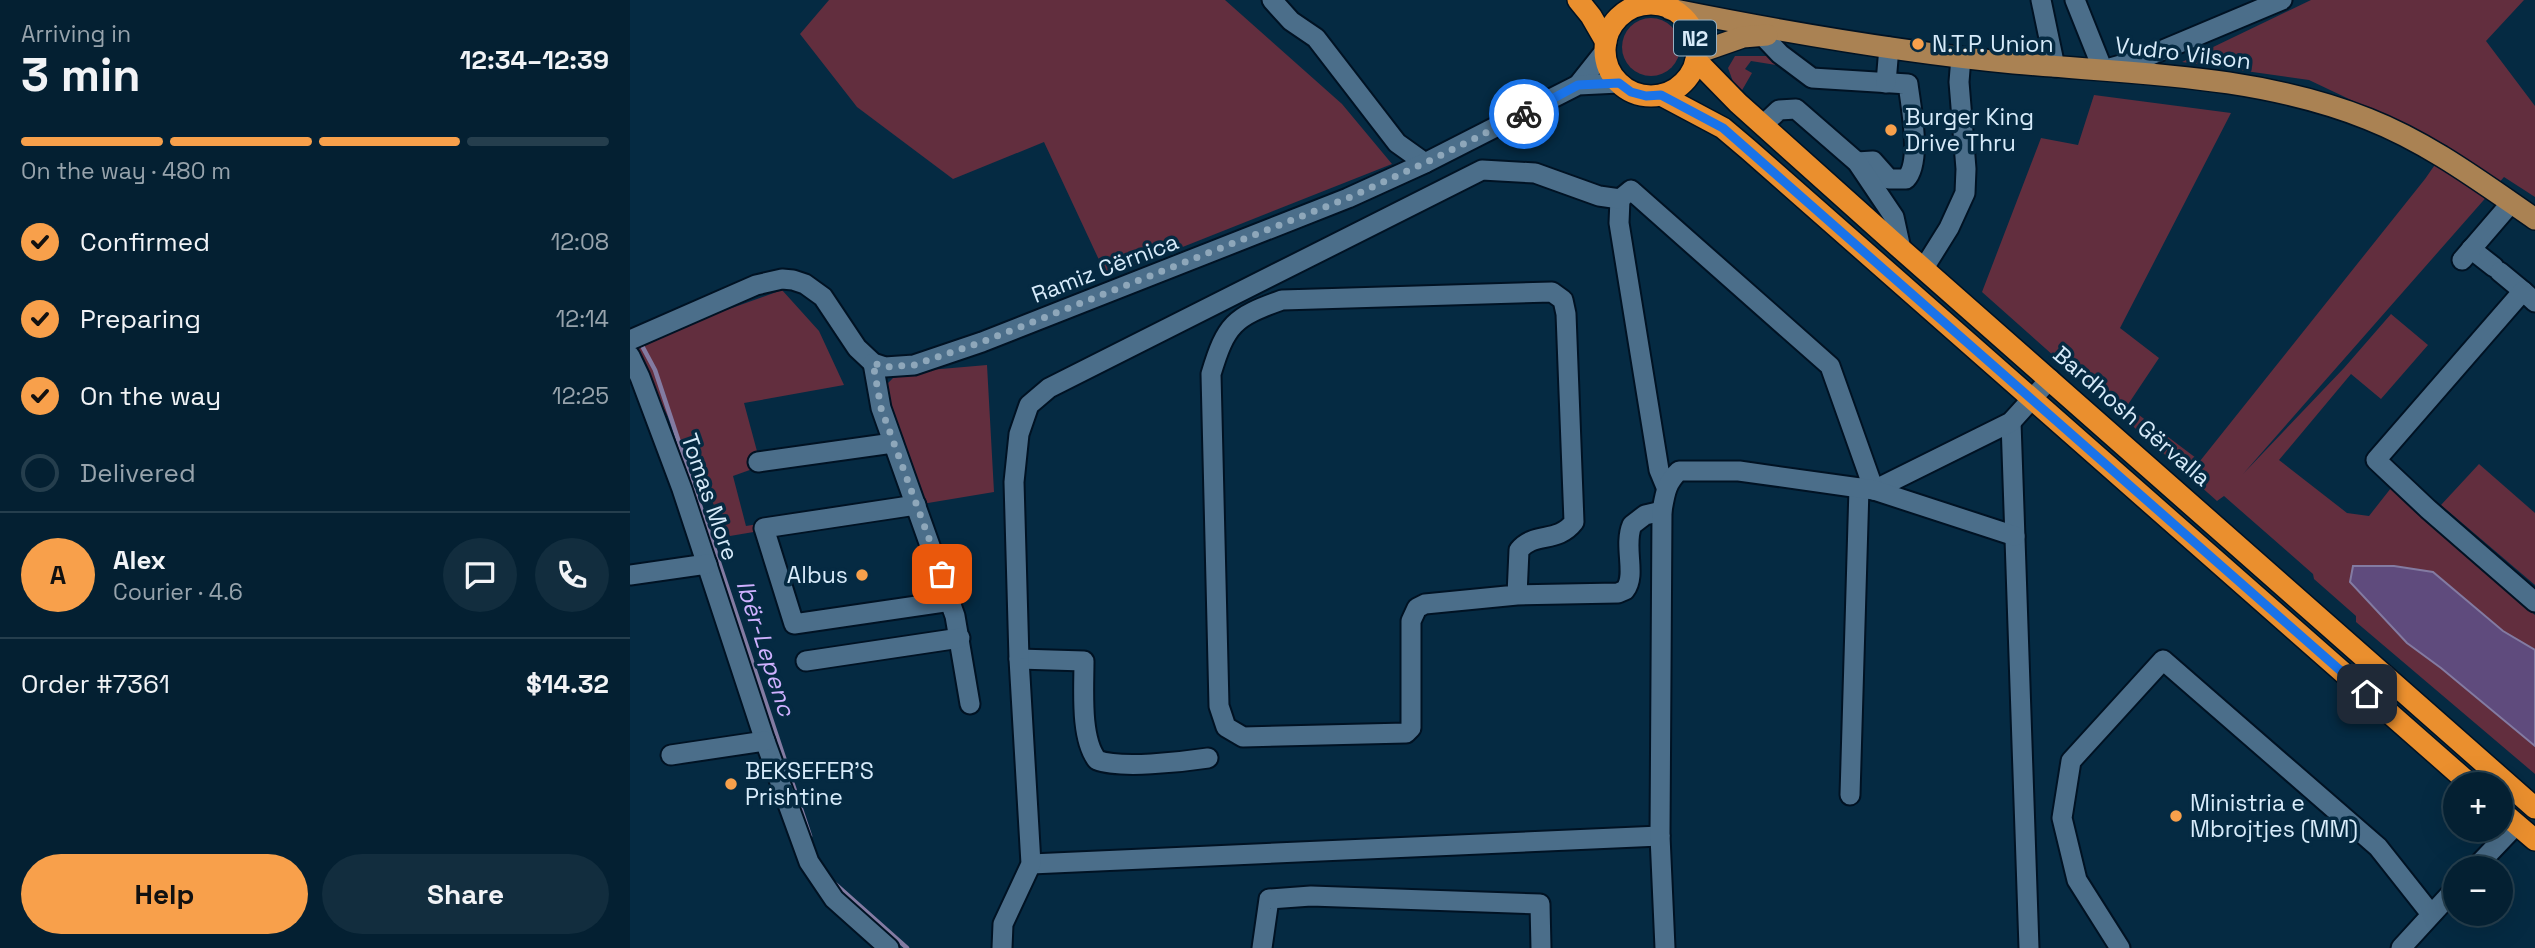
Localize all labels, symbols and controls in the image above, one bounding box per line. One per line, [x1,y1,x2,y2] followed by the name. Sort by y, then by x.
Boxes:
[21,19,131,49] text: Arriving in
[1674,20,1716,56] road number: N2
[1932,29,2054,59] place label: N.T.P. Union
[2113,30,2253,76] street label: Vudro Vilson
[1910,36,1926,52] marker: N.T.P. Union
[460,43,609,77] text: 12:34–12:39
[21,46,141,104] text: 3 min
[1489,79,1559,149] courier
[1505,95,1543,133] icon: bike
[1905,102,2034,158] place label: Burger King Drive Thru
[1883,122,1899,138] marker: Burger King Drive Thru
[21,156,231,186] text: On the way · 480 m
[21,223,59,261] icon: check
[80,225,210,259] text: Confirmed
[1027,226,1183,310] street label: Ramiz Cërnica
[551,227,609,257] text: 12:08
[21,300,59,338] icon: check
[80,302,201,336] text: Preparing
[556,304,609,334] text: 12:14
[2047,339,2217,493] street label: Bardhosh Gërvalla
[21,377,59,415] icon: check
[80,379,221,413] text: On the way
[552,381,609,411] text: 12:25
[674,430,746,564] street label: Tomas More
[80,456,196,490] text: Delivered
[443,538,517,612] button: chat
[535,538,609,612] button: phone
[113,543,166,577] text: Alex
[912,544,972,604] pin
[923,555,961,593] icon: bag
[50,558,66,592] text: A
[787,560,848,590] place label: Albus
[854,567,870,583] marker: Albus
[729,576,803,721] water label: Ibër-Lepenc
[113,577,243,607] text: Courier · 4.6
[2337,664,2397,724] pin
[21,667,170,701] text: Order #7361
[526,667,609,701] text: $14.32
[2348,675,2386,713] icon: home
[745,756,874,812] place label: BEKSEFER'S Prishtine
[2443,772,2513,926] map controls
[2443,772,2513,842] button: +
[723,776,739,792] marker: BEKSEFER'S Prishtine
[2190,788,2358,844] place label: Ministria e Mbrojtjes (MM)
[2168,808,2184,824] marker: Ministria e Mbrojtjes (MM)
[21,854,308,934] button: Help
[322,854,609,934] button: Share
[2443,856,2513,926] button: −

